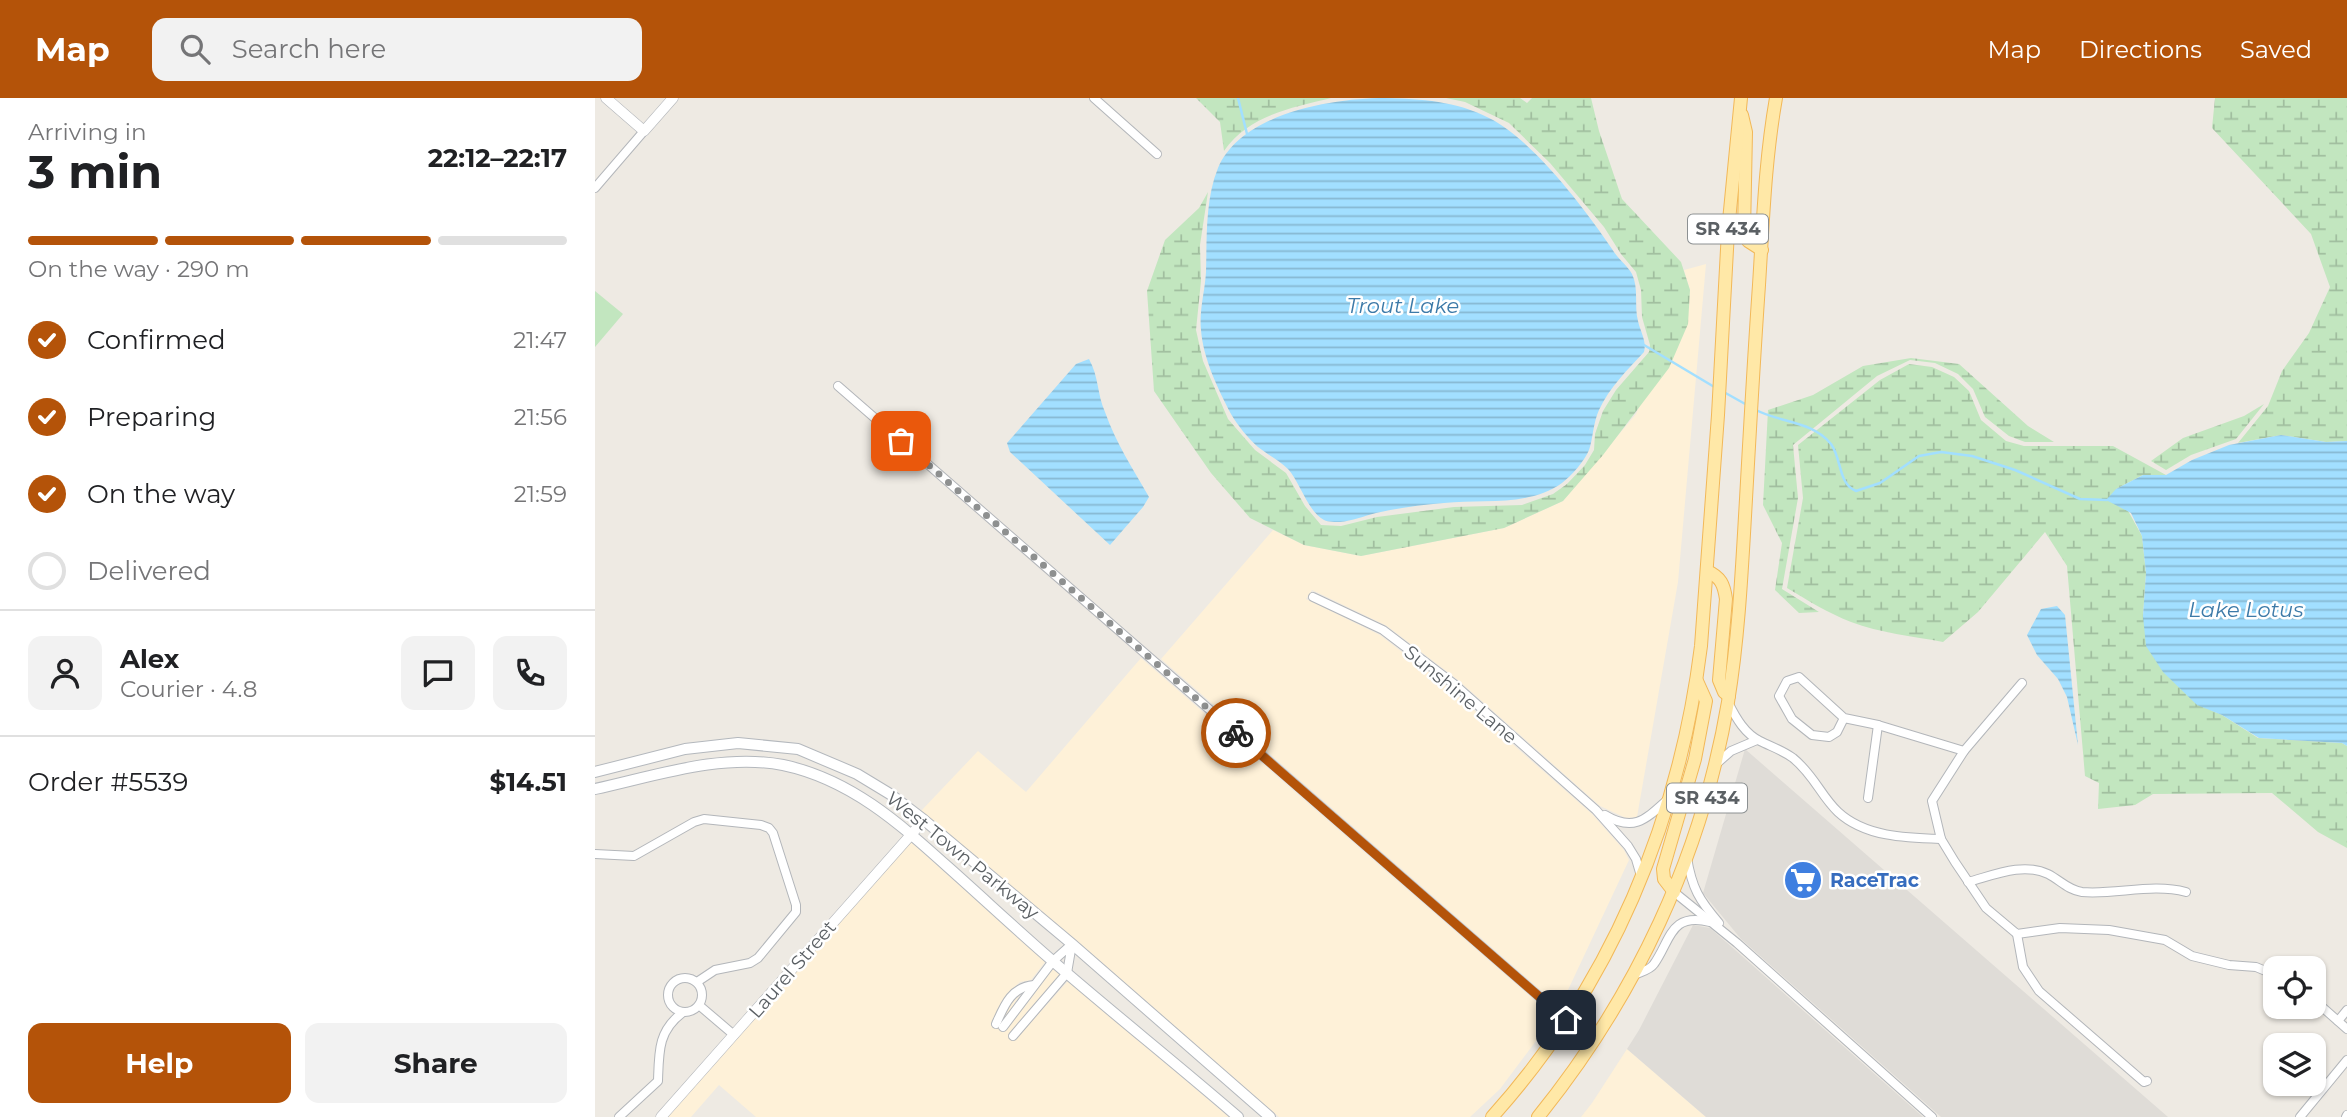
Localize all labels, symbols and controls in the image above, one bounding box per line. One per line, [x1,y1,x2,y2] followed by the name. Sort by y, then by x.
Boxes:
[152,18,642,81] search box
[35,29,110,69] text: Map
[176,30,214,68] icon: search
[232,33,386,65] text: Search here
[1988,35,2041,64] text: Map
[2079,35,2202,64] text: Directions
[2240,35,2312,64] text: Saved
[28,118,147,146] text: Arriving in
[428,142,567,174] text: 22:12–22:17
[28,143,162,200] text: 3 min
[1688,214,1768,244] road number: SR 434
[28,255,250,283] text: On the way · 290 m
[1347,293,1459,318] water label: Trout Lake
[28,321,66,359] icon: check
[87,324,226,356] text: Confirmed
[513,326,567,354] text: 21:47
[28,398,66,436] icon: check
[87,401,216,433] text: Preparing
[514,403,567,431] text: 21:56
[871,411,931,471] pin
[882,422,920,460] icon: bag
[28,475,66,513] icon: check
[87,478,235,510] text: On the way
[514,480,567,508] text: 21:59
[87,555,211,587] text: Delivered
[2189,597,2303,622] water label: Lake Lotus
[28,636,102,710] button: person
[401,636,475,710] button: chat
[493,636,567,710] button: phone
[1399,640,1522,748] street label: Sunshine Lane
[120,643,179,675] text: Alex
[120,675,257,703] text: Courier · 4.8
[1201,698,1271,768] courier
[1217,714,1255,752] icon: bike
[28,766,188,798] text: Order #5539
[490,766,567,798] text: $14.51
[1667,784,1747,812] road number: SR 434
[882,787,1044,925] street label: West Town Parkway
[1782,859,1824,901] supermarket icon: RaceTrac
[1830,869,1919,892] place label: RaceTrac
[744,916,841,1023] street label: Laurel Street
[2263,956,2326,1096] map controls
[2263,956,2326,1019] button: locate
[1536,990,1596,1050] pin
[1547,1001,1585,1039] icon: home
[28,1023,291,1103] button: Help
[305,1023,567,1103] button: Share
[2263,1033,2326,1096] button: layers

